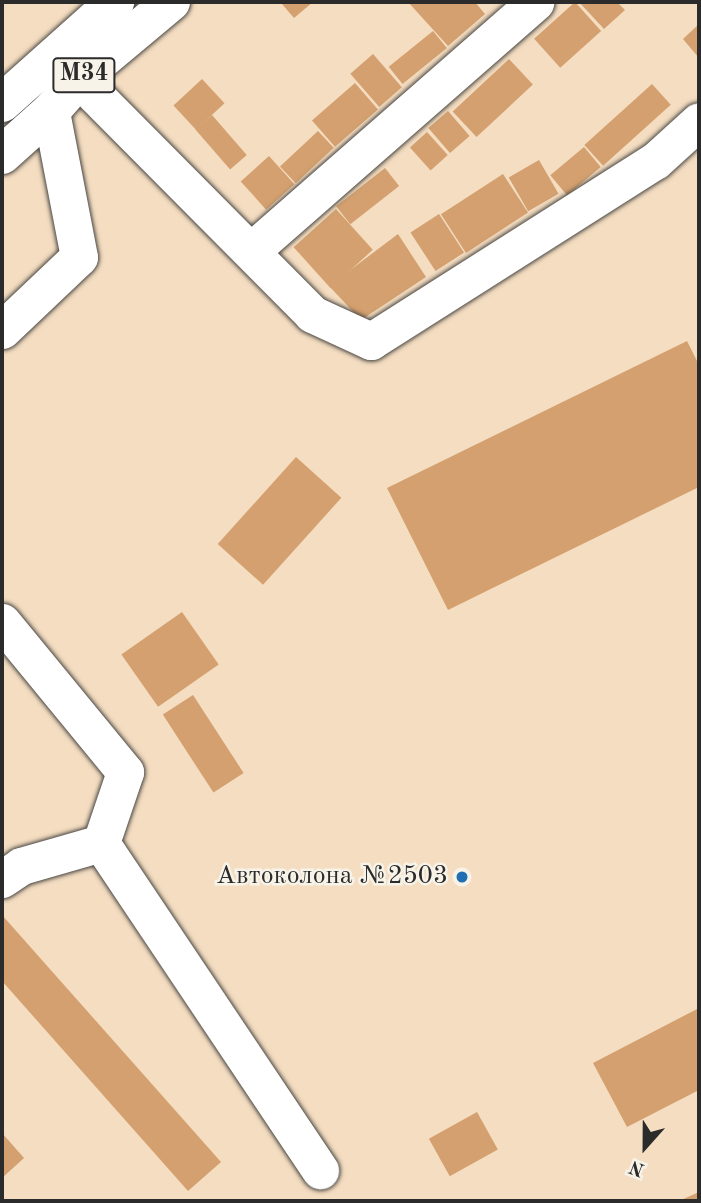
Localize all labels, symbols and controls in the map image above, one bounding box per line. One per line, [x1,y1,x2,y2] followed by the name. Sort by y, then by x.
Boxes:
[51,54,117,96] road number: M34
[216,861,448,893] place label: Автоколона №2503
[454,869,470,885] marker: Автоколона №2503
[610,1112,680,1182] north arrow
[627,1156,647,1179] text: N

